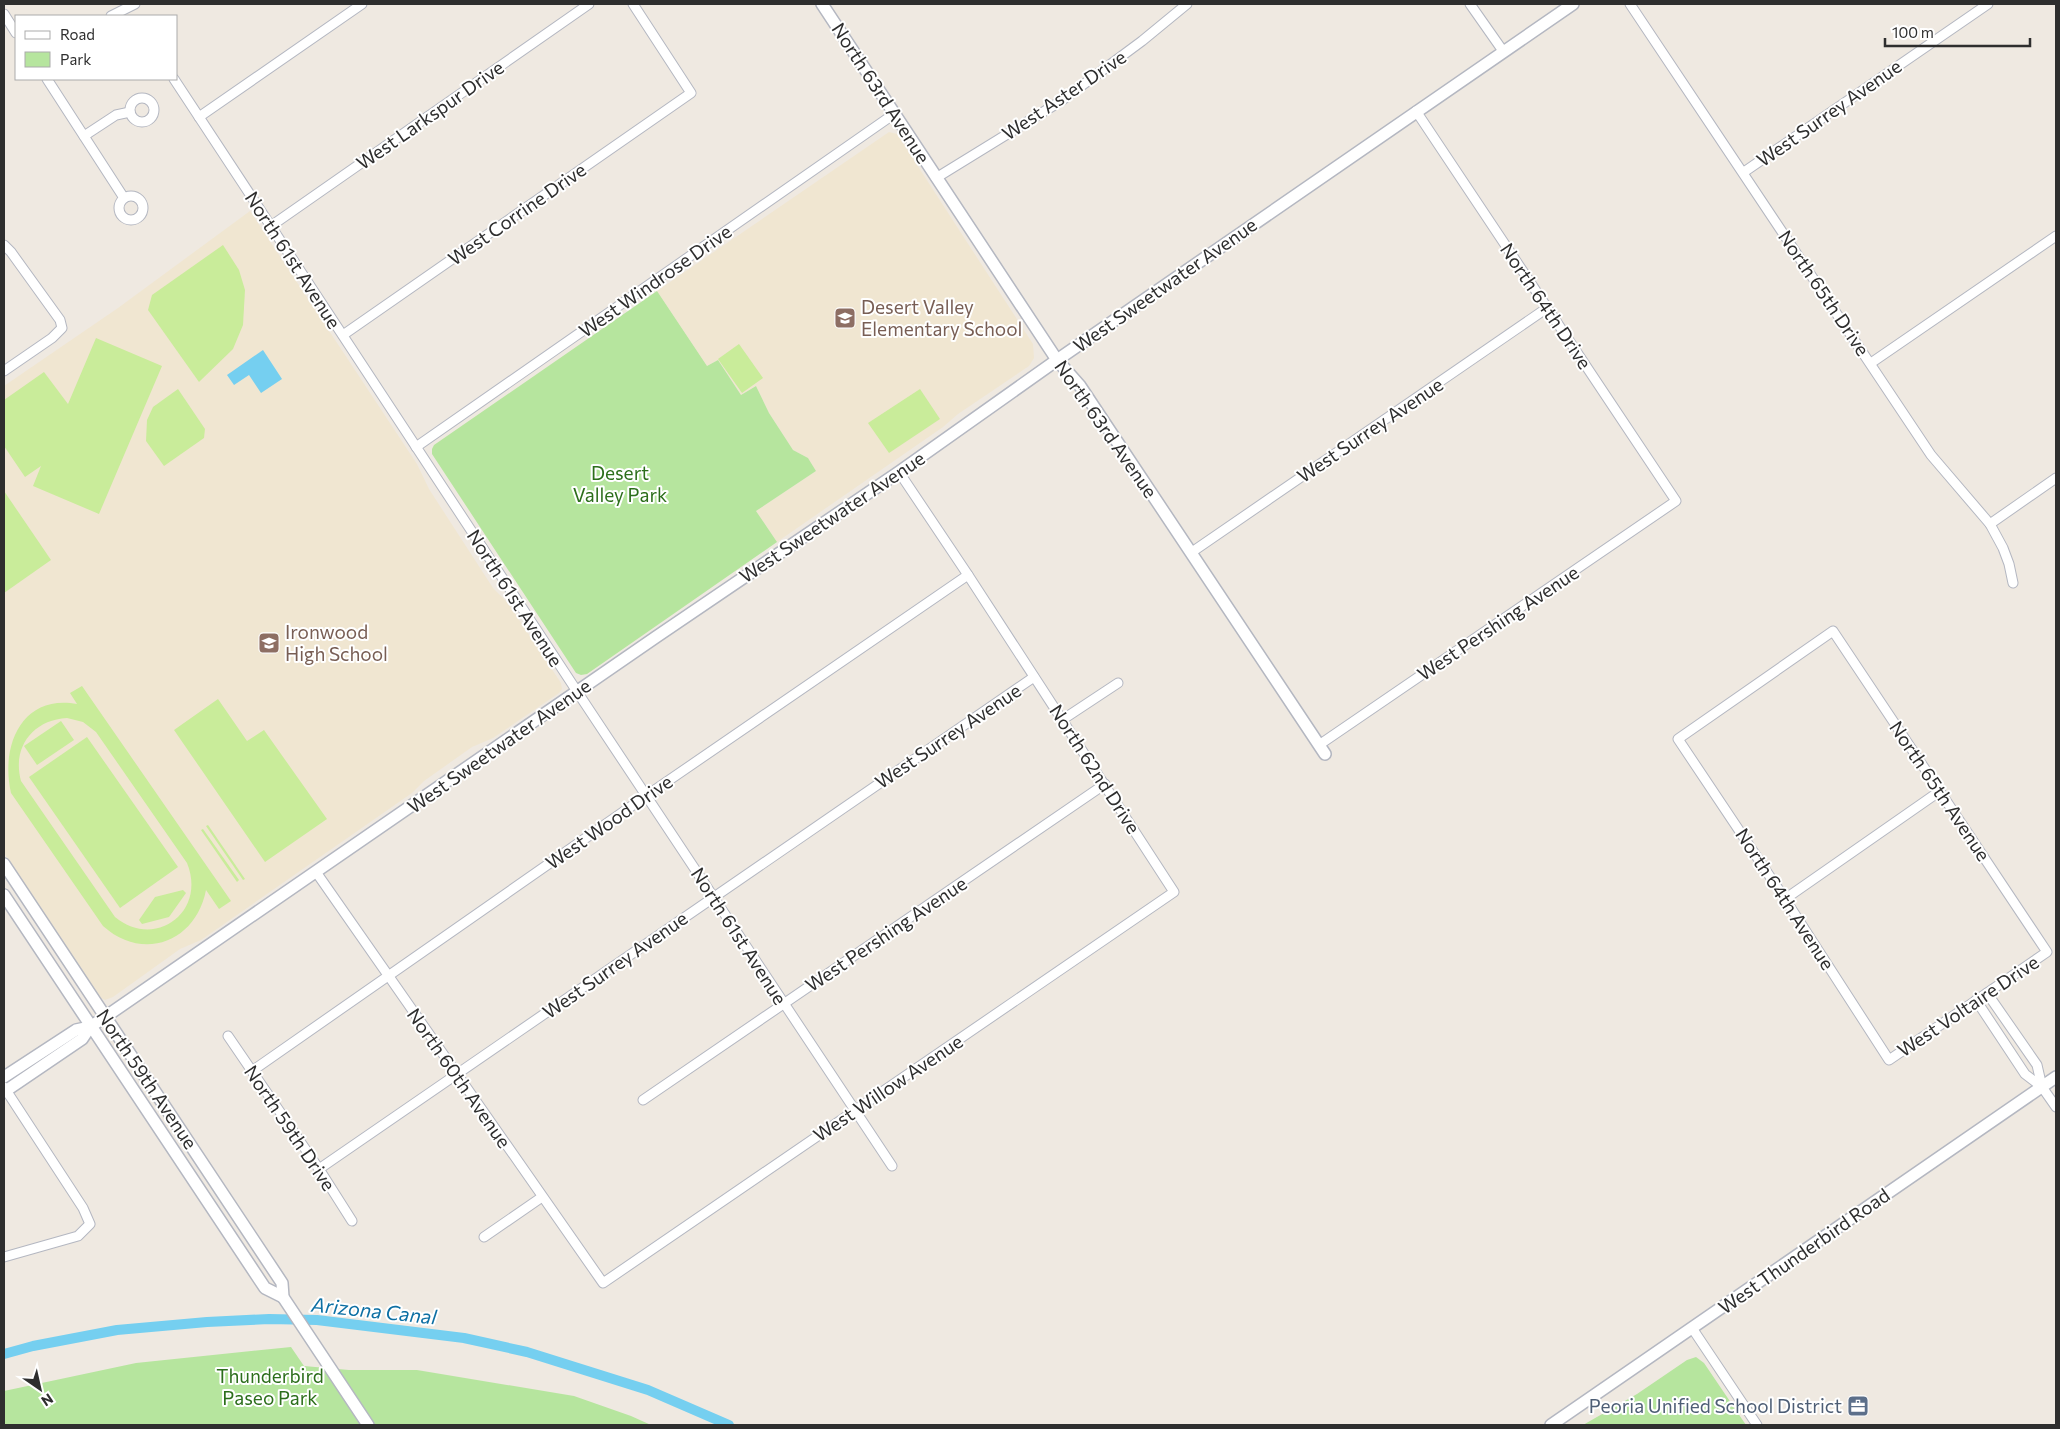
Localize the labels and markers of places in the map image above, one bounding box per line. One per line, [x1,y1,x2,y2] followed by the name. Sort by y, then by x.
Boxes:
[861,295,1022,340] place label: Desert Valley Elementary School
[833,306,857,330] school or university icon: Desert Valley Elementary School
[285,620,388,665] place label: Ironwood High School
[257,631,281,655] school or university icon: Ironwood High School
[1589,1394,1842,1417] place label: Peoria Unified School District
[1846,1394,1870,1418] office icon: Peoria Unified School District

